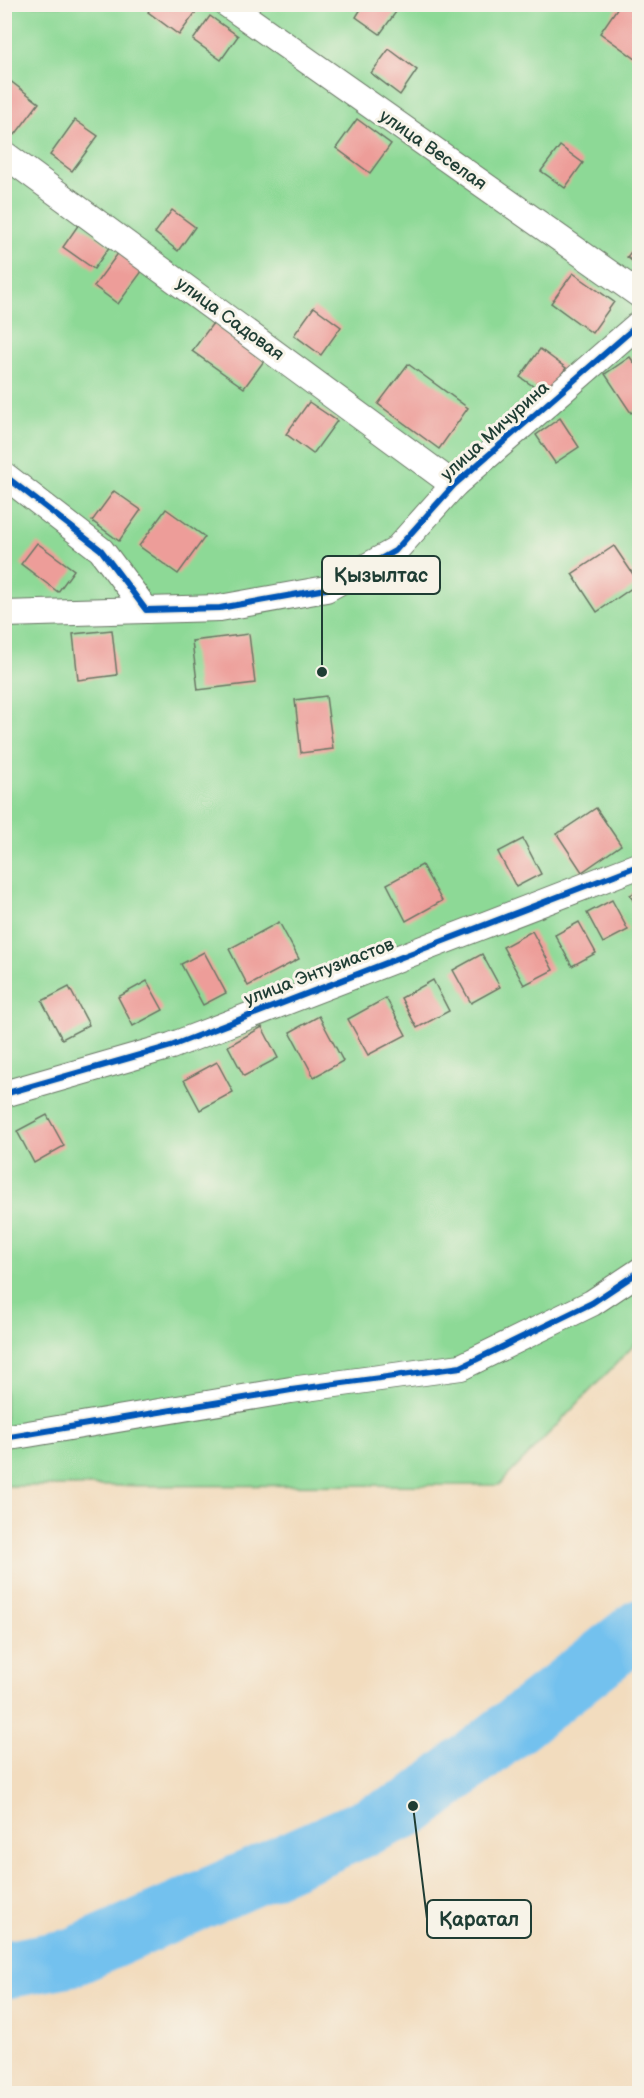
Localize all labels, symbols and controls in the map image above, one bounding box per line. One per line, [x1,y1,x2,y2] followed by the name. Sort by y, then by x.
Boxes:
[375,105,491,195] street label: улица Веселая
[172,273,288,365] street label: улица Садовая
[437,377,554,485] street label: улица Мичурина
[322,556,440,594] callout: Қызылтас
[334,564,428,588] text: Қызылтас
[241,934,397,1010] street label: улица Энтузиастов
[427,1900,531,1938] callout: Қаратал
[439,1908,519,1932] text: Қаратал

